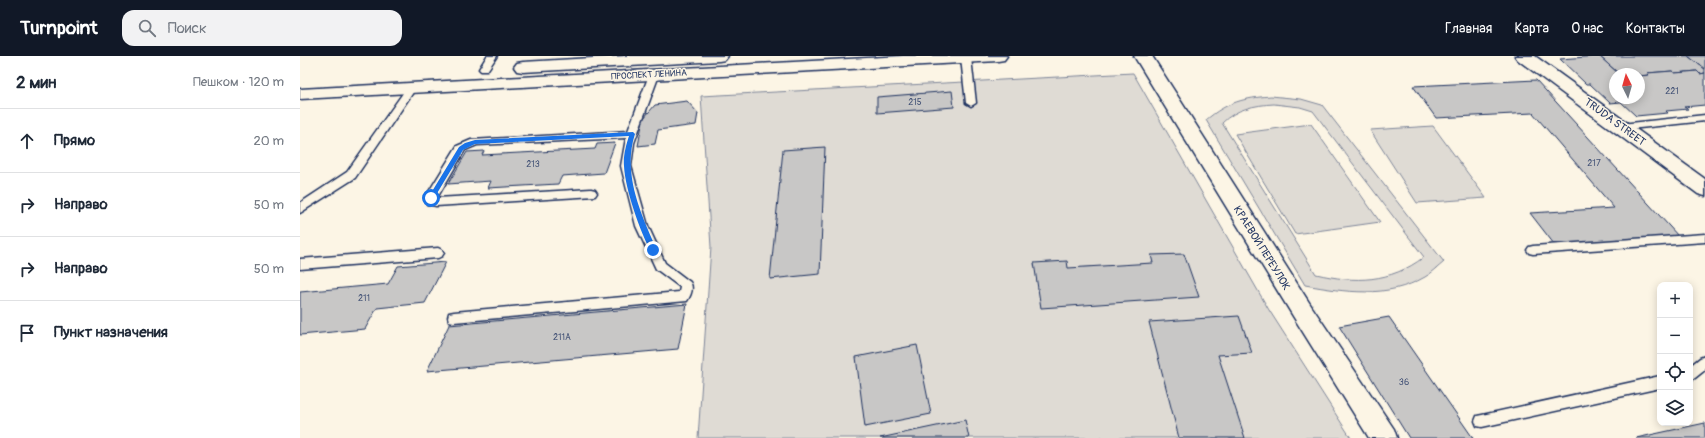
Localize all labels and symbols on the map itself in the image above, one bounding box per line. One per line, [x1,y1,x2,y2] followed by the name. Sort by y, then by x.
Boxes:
[611,68,687,82] street label: ПРОСПЕКТ ЛЕНИНА
[1609,68,1645,104] north arrow
[1665,86,1679,97] house number: 221
[1582,95,1648,149] street label: TRUDA STREET
[908,97,922,108] house number: 215
[1587,158,1601,169] house number: 217
[526,159,540,170] house number: 213
[422,189,440,207] route start
[1231,203,1293,293] street label: КРАЕВОЙ ПЕРЕУЛОК
[644,241,662,259] route end
[358,293,370,304] house number: 211
[553,332,571,343] house number: 211А
[1399,377,1409,388] house number: 36

